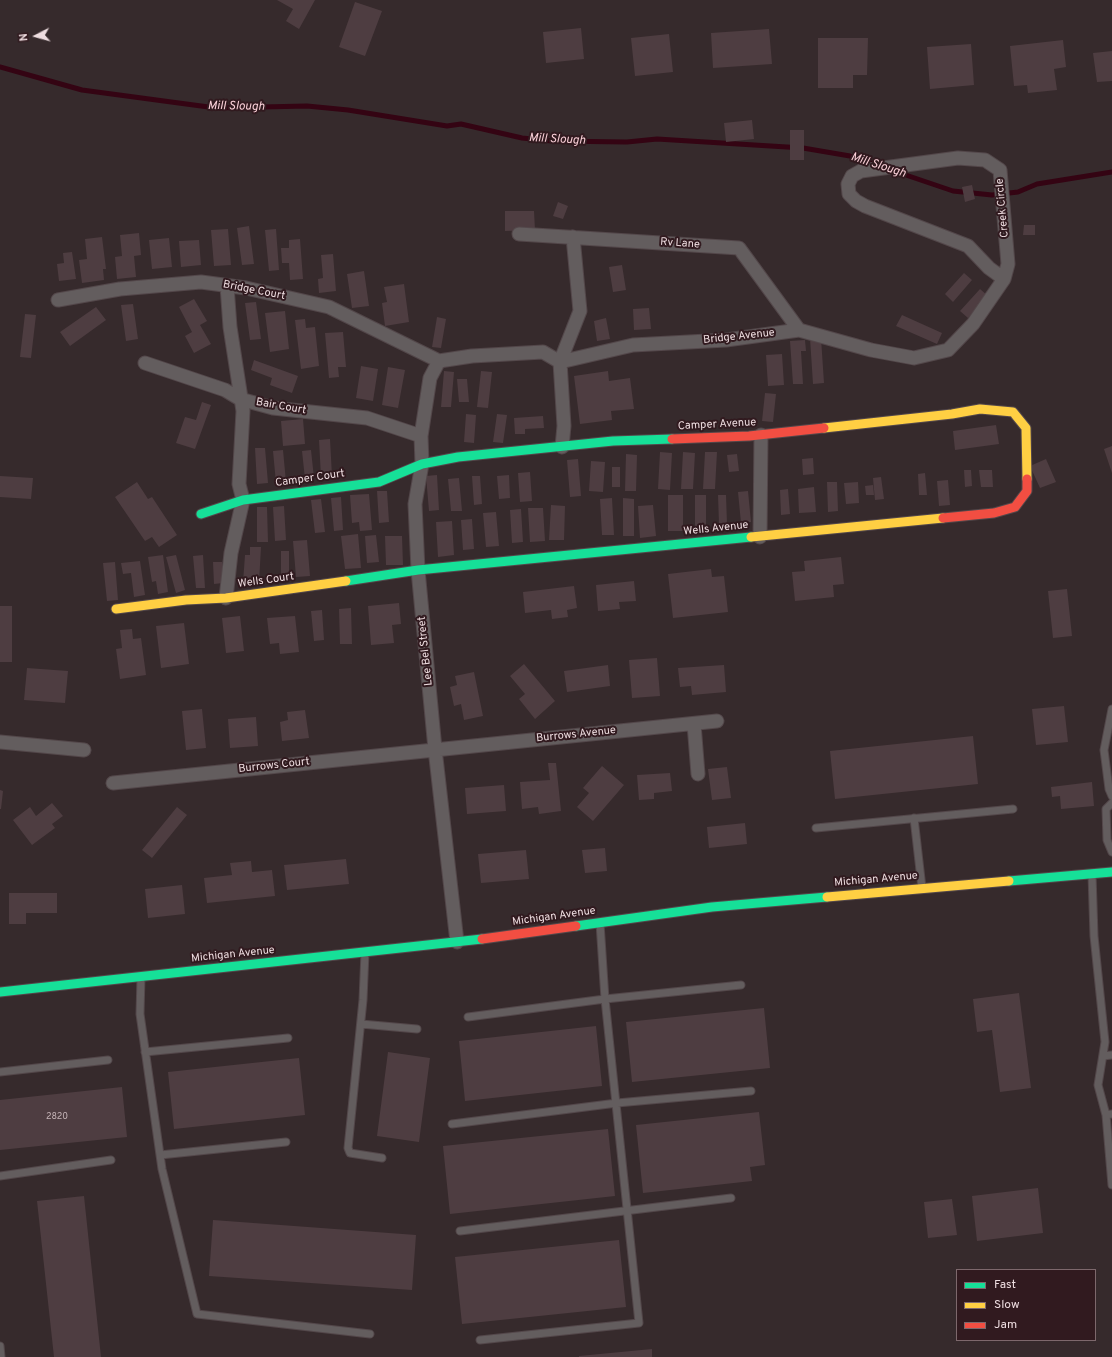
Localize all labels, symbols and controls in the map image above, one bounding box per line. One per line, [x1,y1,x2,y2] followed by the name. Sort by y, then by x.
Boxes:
[16,16,56,56] north arrow
[17,33,31,42] text: N
[207,99,265,115] water label: Mill Slough
[528,131,586,149] water label: Mill Slough
[849,150,907,182] water label: Mill Slough
[994,178,1012,238] street label: Creek Circle
[660,236,700,252] street label: Rv Lane
[222,278,286,304] street label: Bridge Court
[703,327,775,347] street label: Bridge Avenue
[255,396,307,418] street label: Bair Court
[677,416,757,434] street label: Camper Avenue
[274,468,346,490] street label: Camper Court
[683,519,749,539] street label: Wells Avenue
[237,571,295,591] street label: Wells Court
[416,616,436,686] street label: Lee Bel Street
[535,724,617,746] street label: Burrows Avenue
[238,756,310,776] street label: Burrows Court
[834,870,918,890] street label: Michigan Avenue
[512,905,596,929] street label: Michigan Avenue
[191,944,275,966] street label: Michigan Avenue
[46,1112,68,1122] house number: 2820
[956,1269,1096,1341] legend
[994,1277,1016,1293] text: Fast
[994,1297,1020,1313] text: Slow
[994,1317,1017,1333] text: Jam

